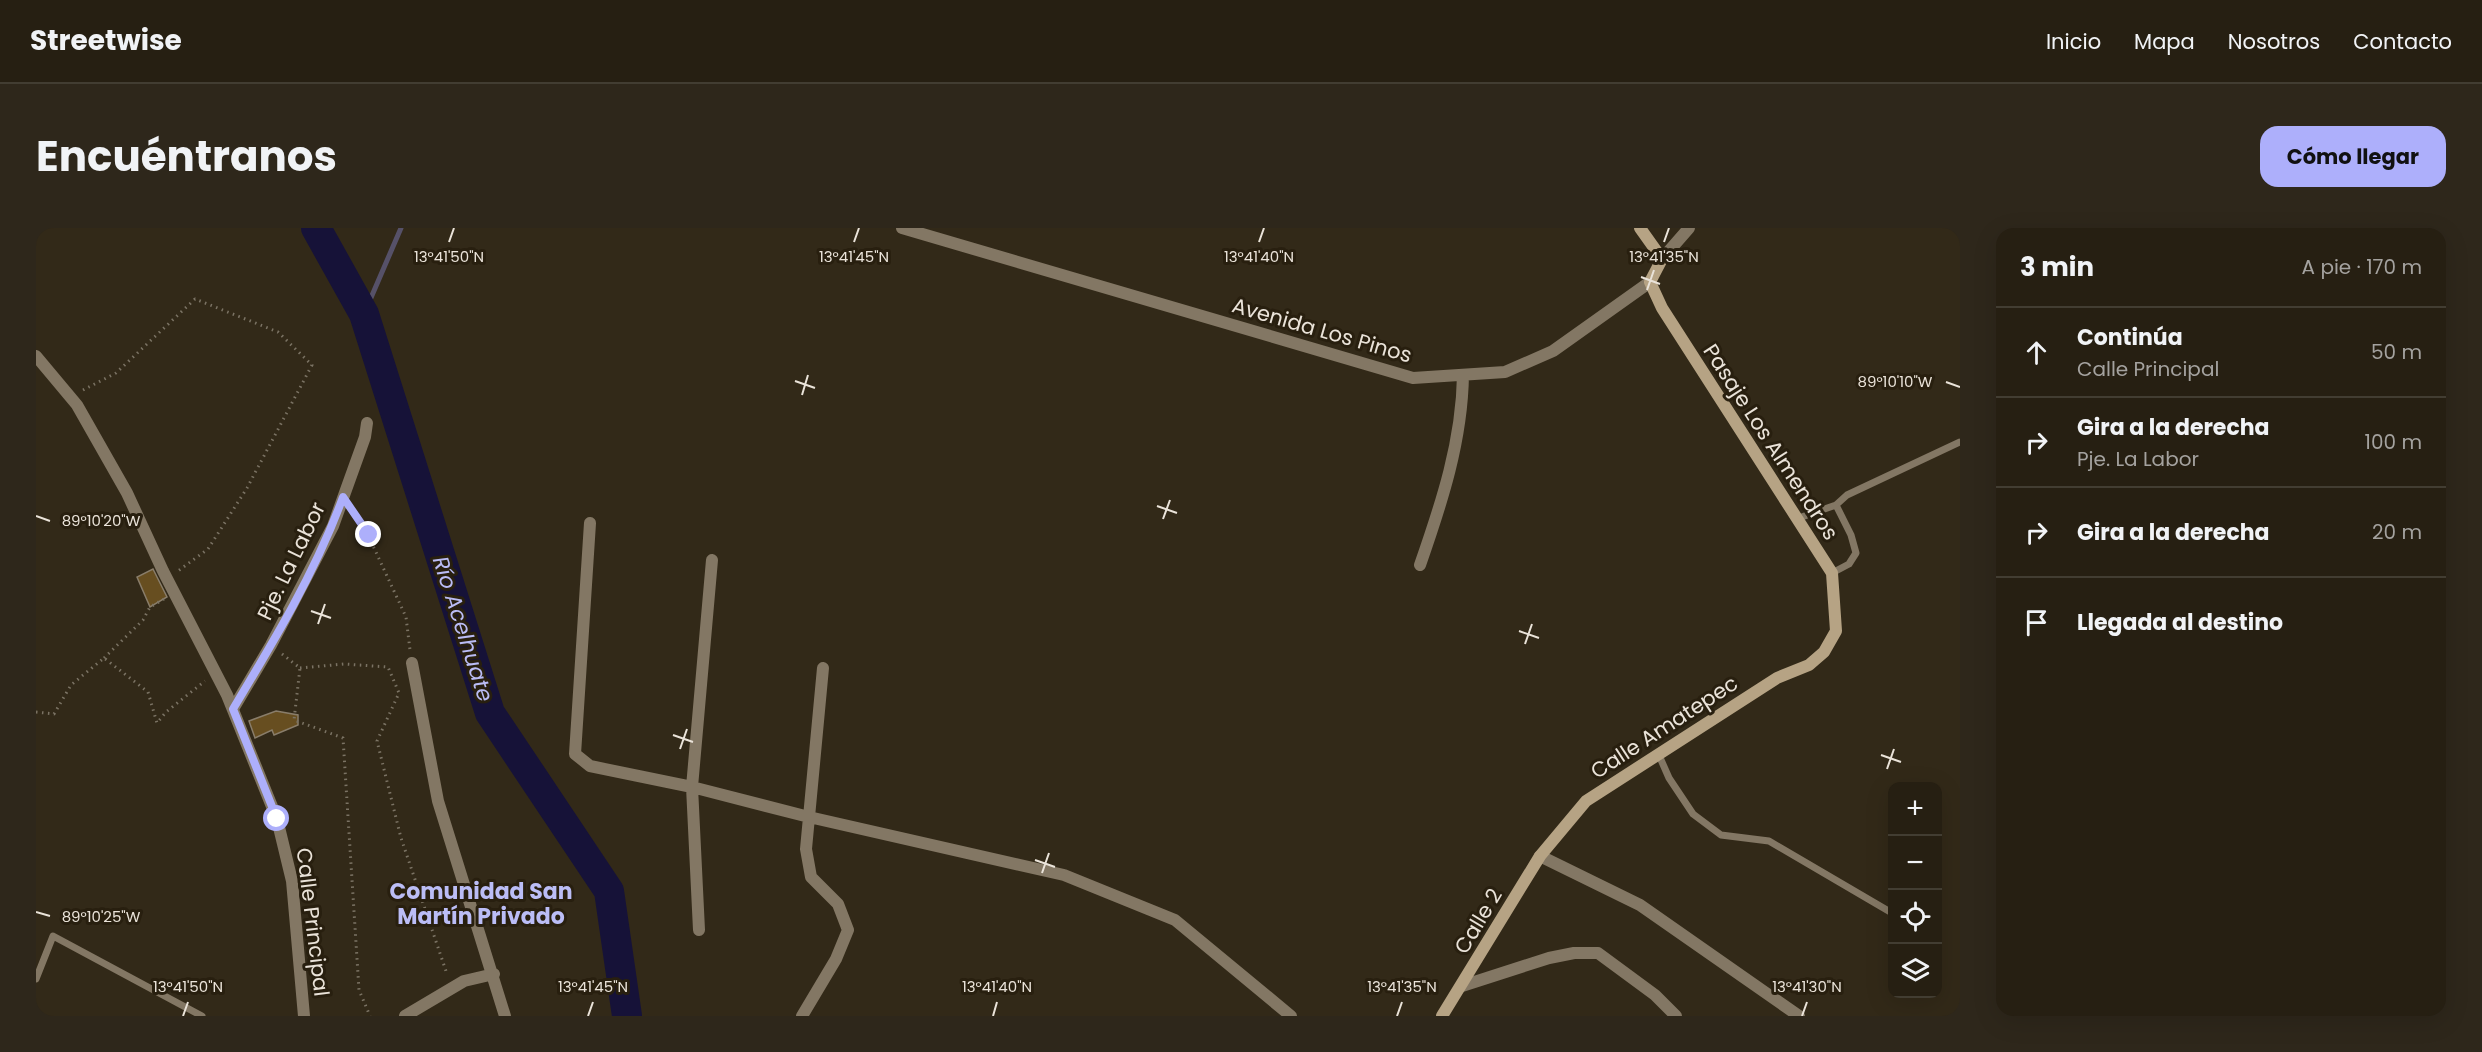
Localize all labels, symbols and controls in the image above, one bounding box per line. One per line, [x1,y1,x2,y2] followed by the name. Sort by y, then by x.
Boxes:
[30,21,182,60] text: Streetwise
[2046,27,2101,56] text: Inicio
[2134,27,2195,56] text: Mapa
[2228,27,2320,56] text: Nosotros
[2353,27,2452,56] text: Contacto
[2260,126,2446,187] button: Cómo llegar
[36,127,337,186] text: Encuéntranos
[414,246,484,267] text: 13°41'50"N
[819,246,889,267] text: 13°41'45"N
[1224,246,1294,267] text: 13°41'40"N
[1629,246,1699,267] text: 13°41'35"N
[2020,249,2094,285] text: 3 min
[2302,253,2422,281] text: A pie · 170 m
[1229,290,1415,370] street label: Avenida Los Pinos
[2077,322,2183,353] text: Continúa
[2020,336,2053,369] icon: ahead
[1697,338,1845,546] street label: Pasaje Los Almendros
[2371,338,2422,366] text: 50 m
[2077,355,2219,383] text: Calle Principal
[1858,371,1933,392] text: 89°10'10"W
[2077,412,2270,443] text: Gira a la derecha
[2020,426,2053,459] icon: right
[2365,428,2422,456] text: 100 m
[2077,445,2199,473] text: Pje. La Labor
[250,497,332,625] street label: Pje. La Labor
[62,510,141,531] text: 89°10'20"W
[2020,516,2053,549] icon: right
[2077,517,2270,548] text: Gira a la derecha
[2372,518,2422,546] text: 20 m
[355,521,381,547] route end
[425,552,501,706] water label: Río Acelhuate
[2020,606,2053,639] icon: arrive
[2077,607,2283,638] text: Llegada al destino
[1585,669,1743,785] street label: Calle Amatepec
[1888,782,1942,998] map controls
[1888,782,1942,836] button: +
[263,805,289,831] route start
[1888,836,1942,890] button: −
[290,846,336,998] street label: Calle Principal
[390,876,573,932] district label: Comunidad San Martín Privado
[1447,883,1509,959] street label: Calle 2
[1888,890,1942,944] button: locate
[62,906,141,927] text: 89°10'25"W
[1888,944,1942,998] button: layers
[153,976,223,997] text: 13°41'50"N
[558,976,628,997] text: 13°41'45"N
[962,976,1032,997] text: 13°41'40"N
[1367,976,1437,997] text: 13°41'35"N
[1772,976,1842,997] text: 13°41'30"N

